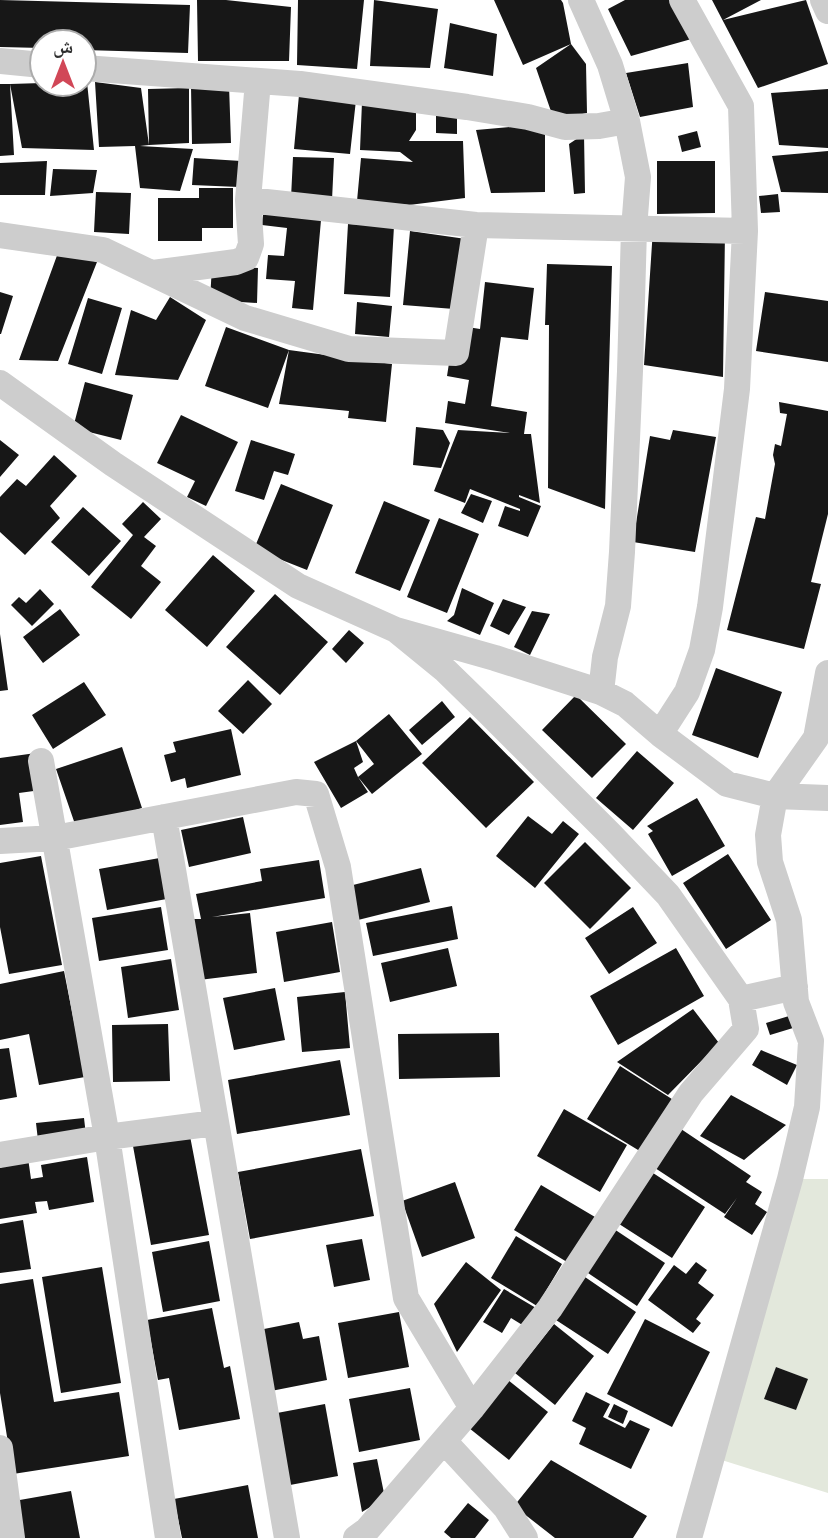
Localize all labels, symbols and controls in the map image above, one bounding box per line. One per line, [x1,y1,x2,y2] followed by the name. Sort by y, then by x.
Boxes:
[28,28,98,98] north arrow
[53,34,73,58] text: ش

